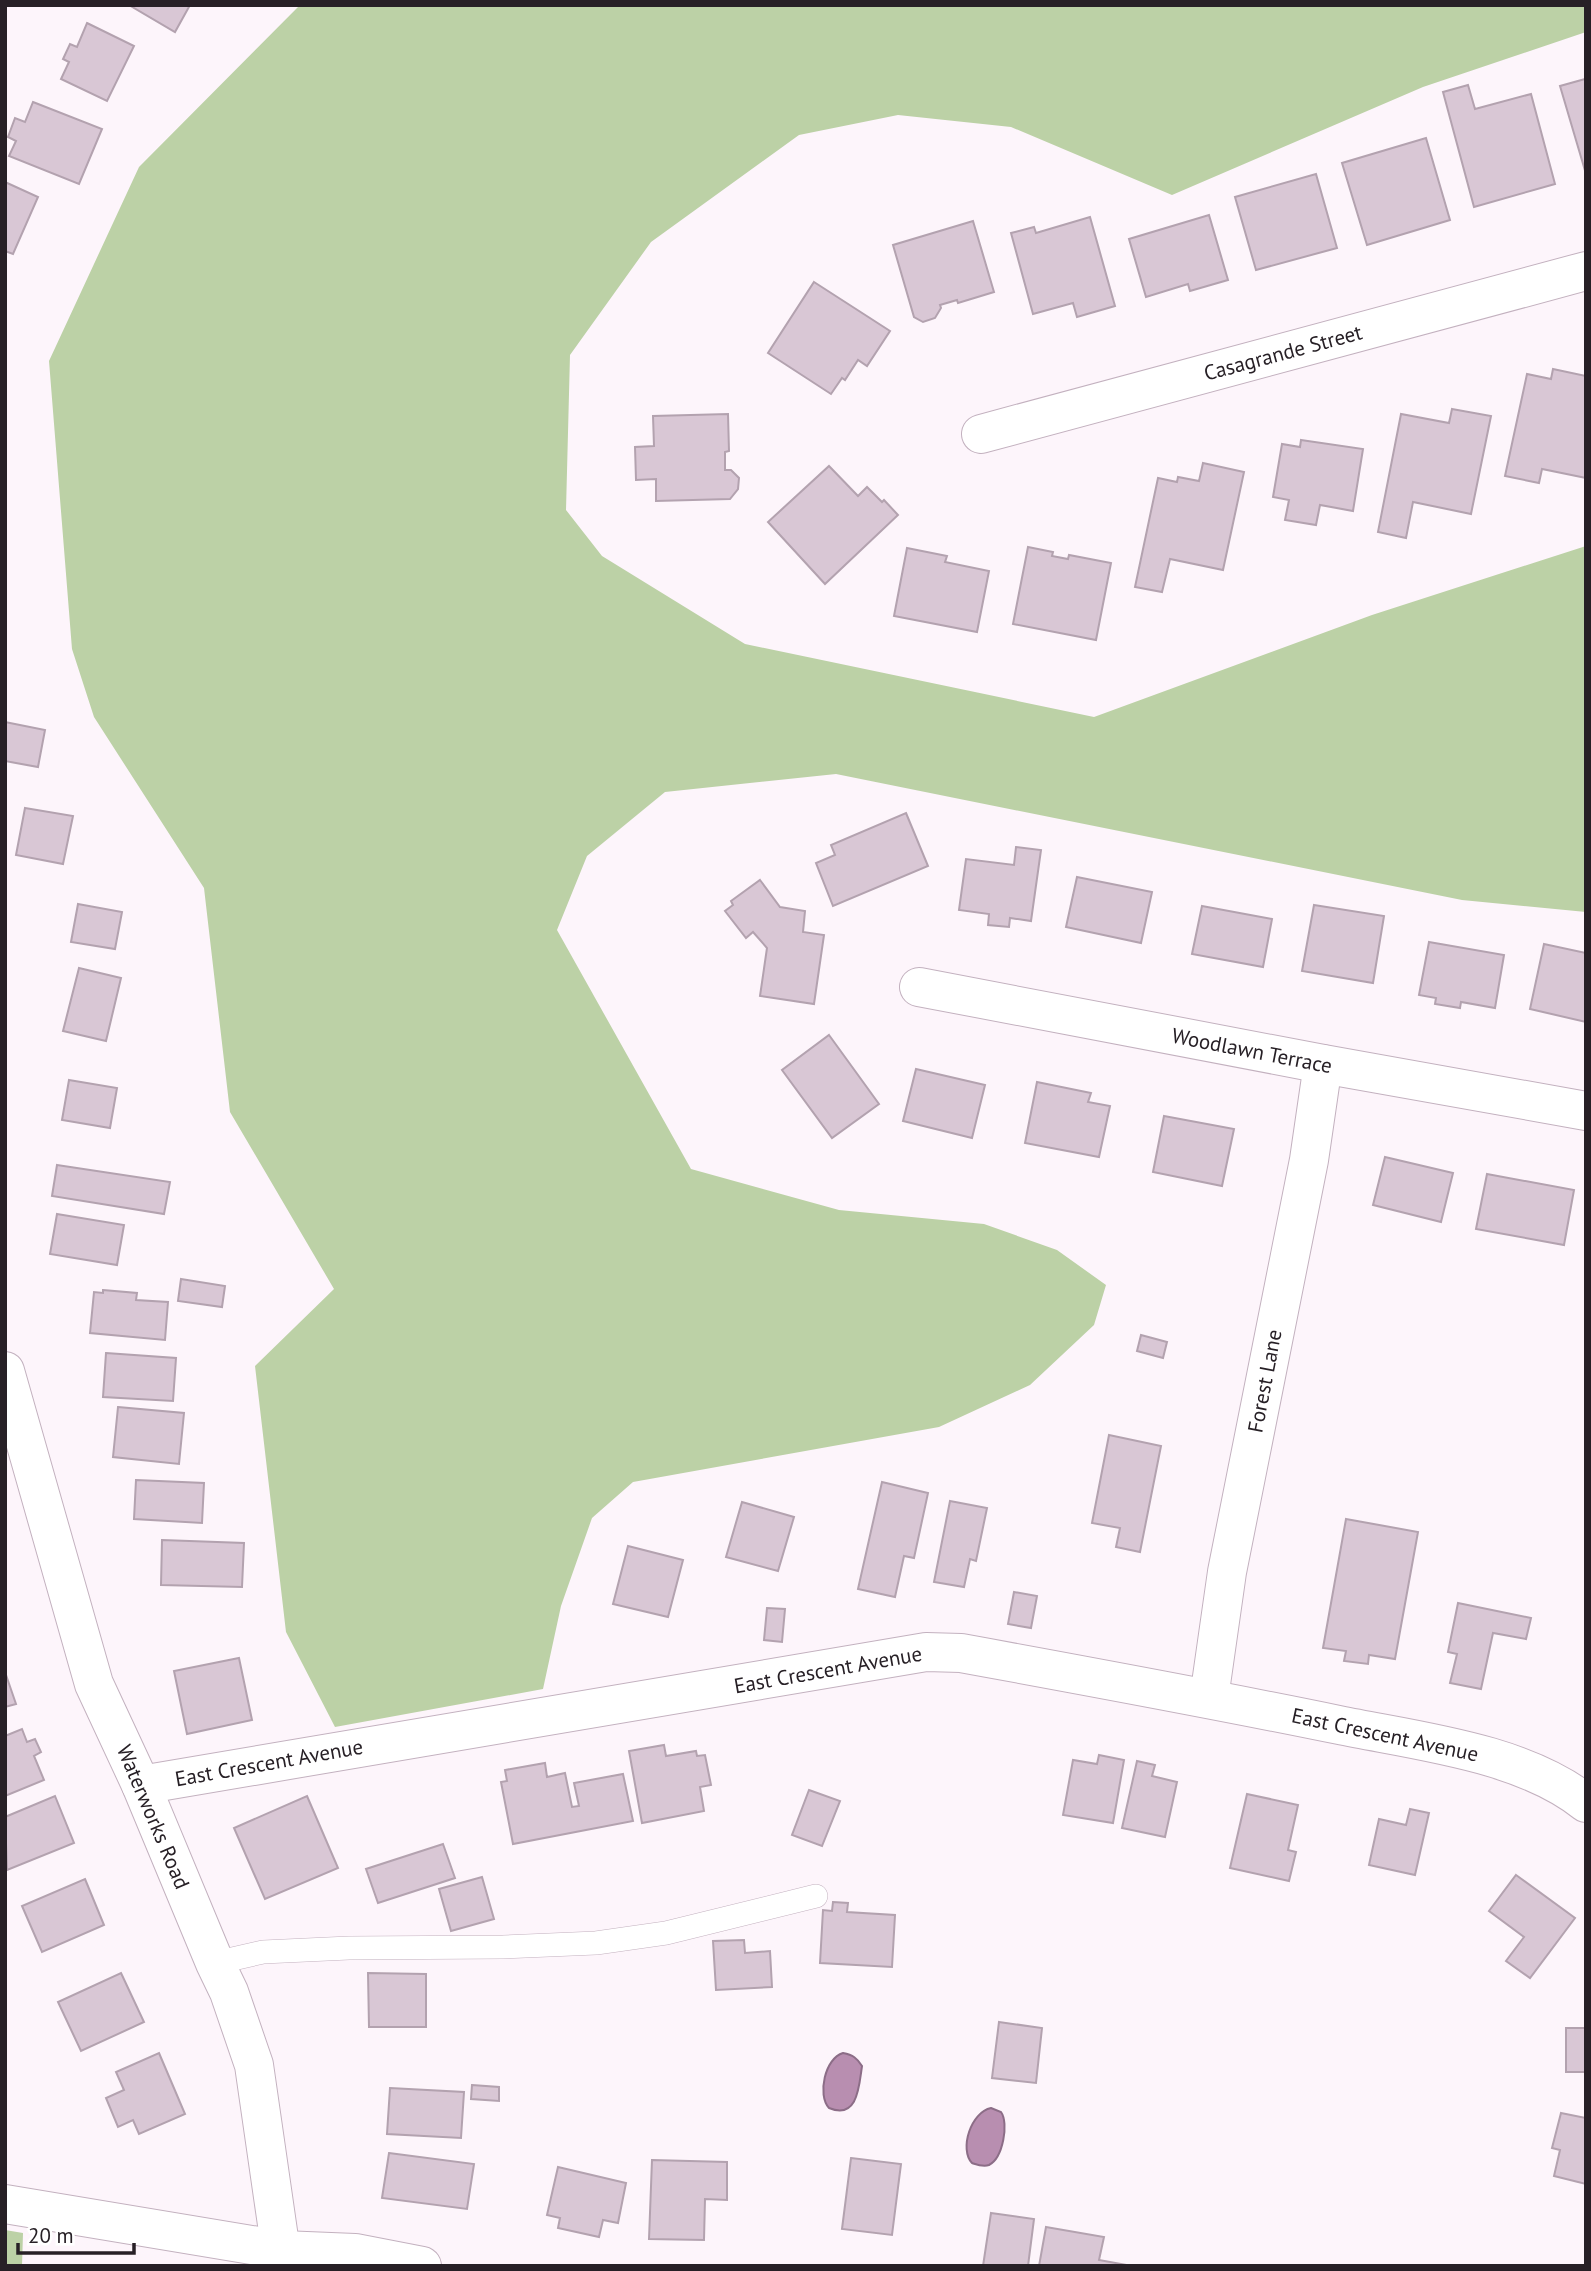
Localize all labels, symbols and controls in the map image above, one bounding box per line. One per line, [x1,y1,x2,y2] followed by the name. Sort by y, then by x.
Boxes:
[1201,318,1365,387] street label: Casagrande Street
[1170,1022,1335,1079] street label: Woodlawn Terrace
[1241,1327,1288,1435] street label: Forest Lane
[732,1640,924,1699] street label: East Crescent Avenue
[1289,1702,1481,1768] street label: East Crescent Avenue
[173,1733,365,1792] street label: East Crescent Avenue
[111,1741,196,1893] street label: Waterworks Road
[18,2212,133,2256] scale bar
[28,2222,74,2249] text: 20 m

